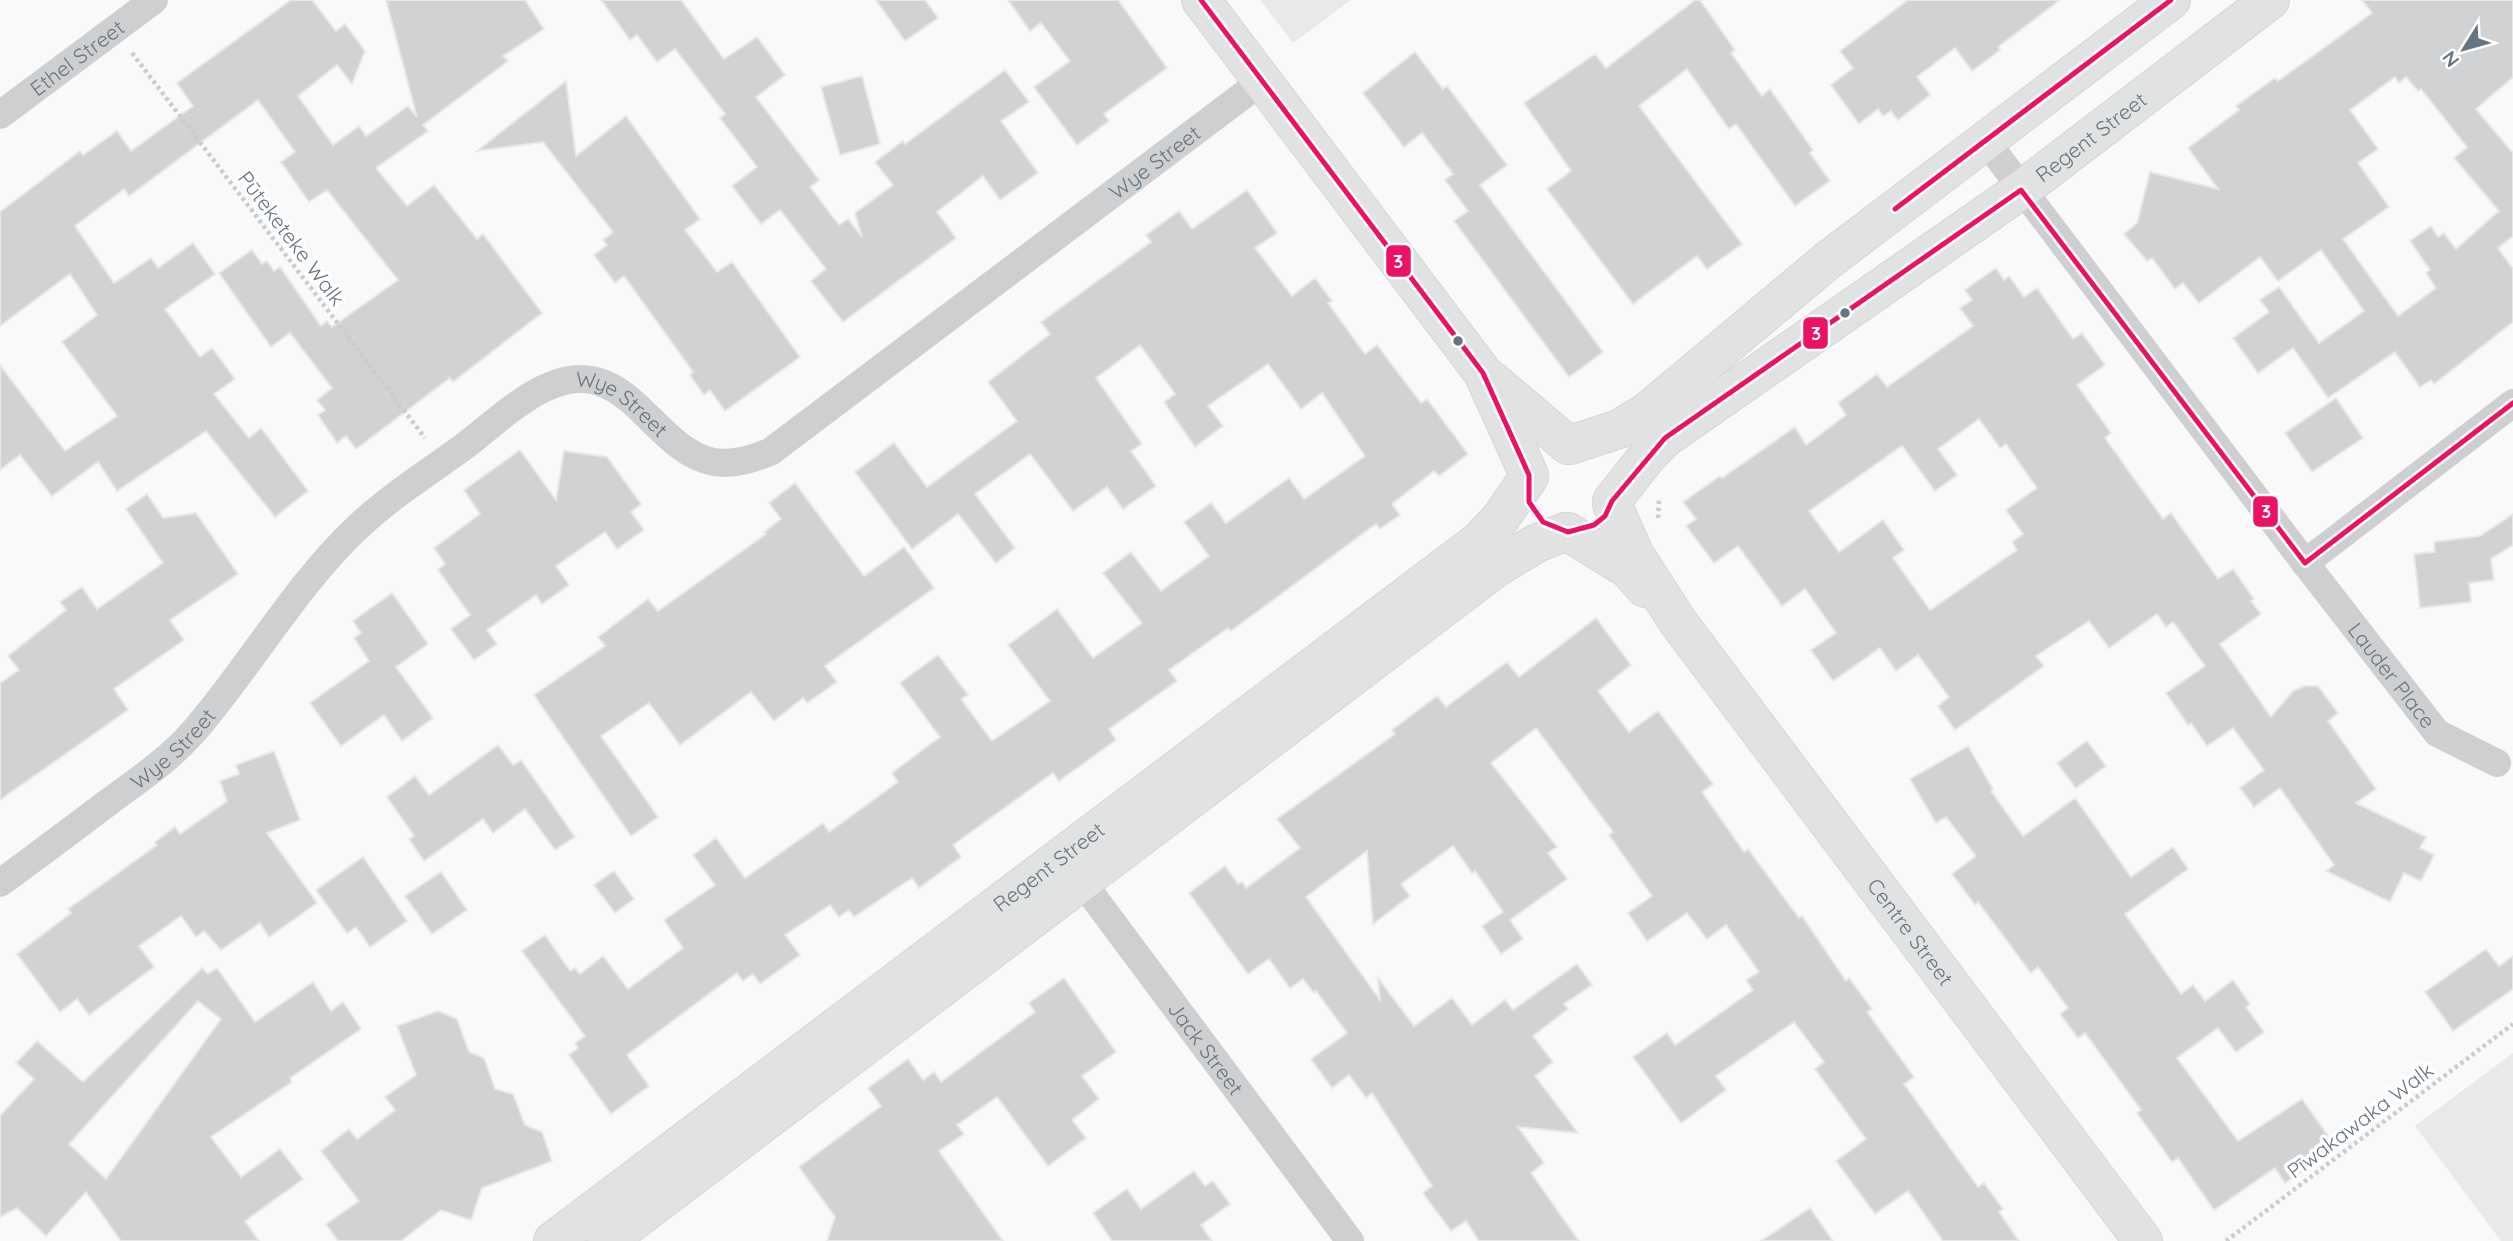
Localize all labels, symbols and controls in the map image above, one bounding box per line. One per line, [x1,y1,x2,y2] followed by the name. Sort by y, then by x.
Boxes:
[25,14,129,101] street label: Ethel Street
[2429,14,2499,84] north arrow
[2437,46,2464,72] text: N
[2030,86,2151,187] street label: Regent Street
[1104,119,1205,205] street label: Wye Street
[233,165,351,311] street label: Pūteketeke Walk
[1385,244,1412,278] line badge: 3
[1393,249,1403,273] text: 3
[1838,306,1852,320] unlabelled marker
[1802,316,1829,350] line badge: 3
[1811,321,1821,345] text: 3
[1451,334,1465,348] unlabelled marker
[575,365,673,442] street label: Wye Street
[2252,495,2279,528] line badge: 3
[2261,499,2271,523] text: 3
[2343,617,2441,733] street label: Lauder Place
[125,703,221,795] street label: Wye Street
[988,816,1109,917] street label: Regent Street
[1862,873,1959,991] street label: Centre Street
[1163,996,1249,1100] street label: Jack Street
[2282,1057,2438,1183] street label: Pīwakawaka Walk

